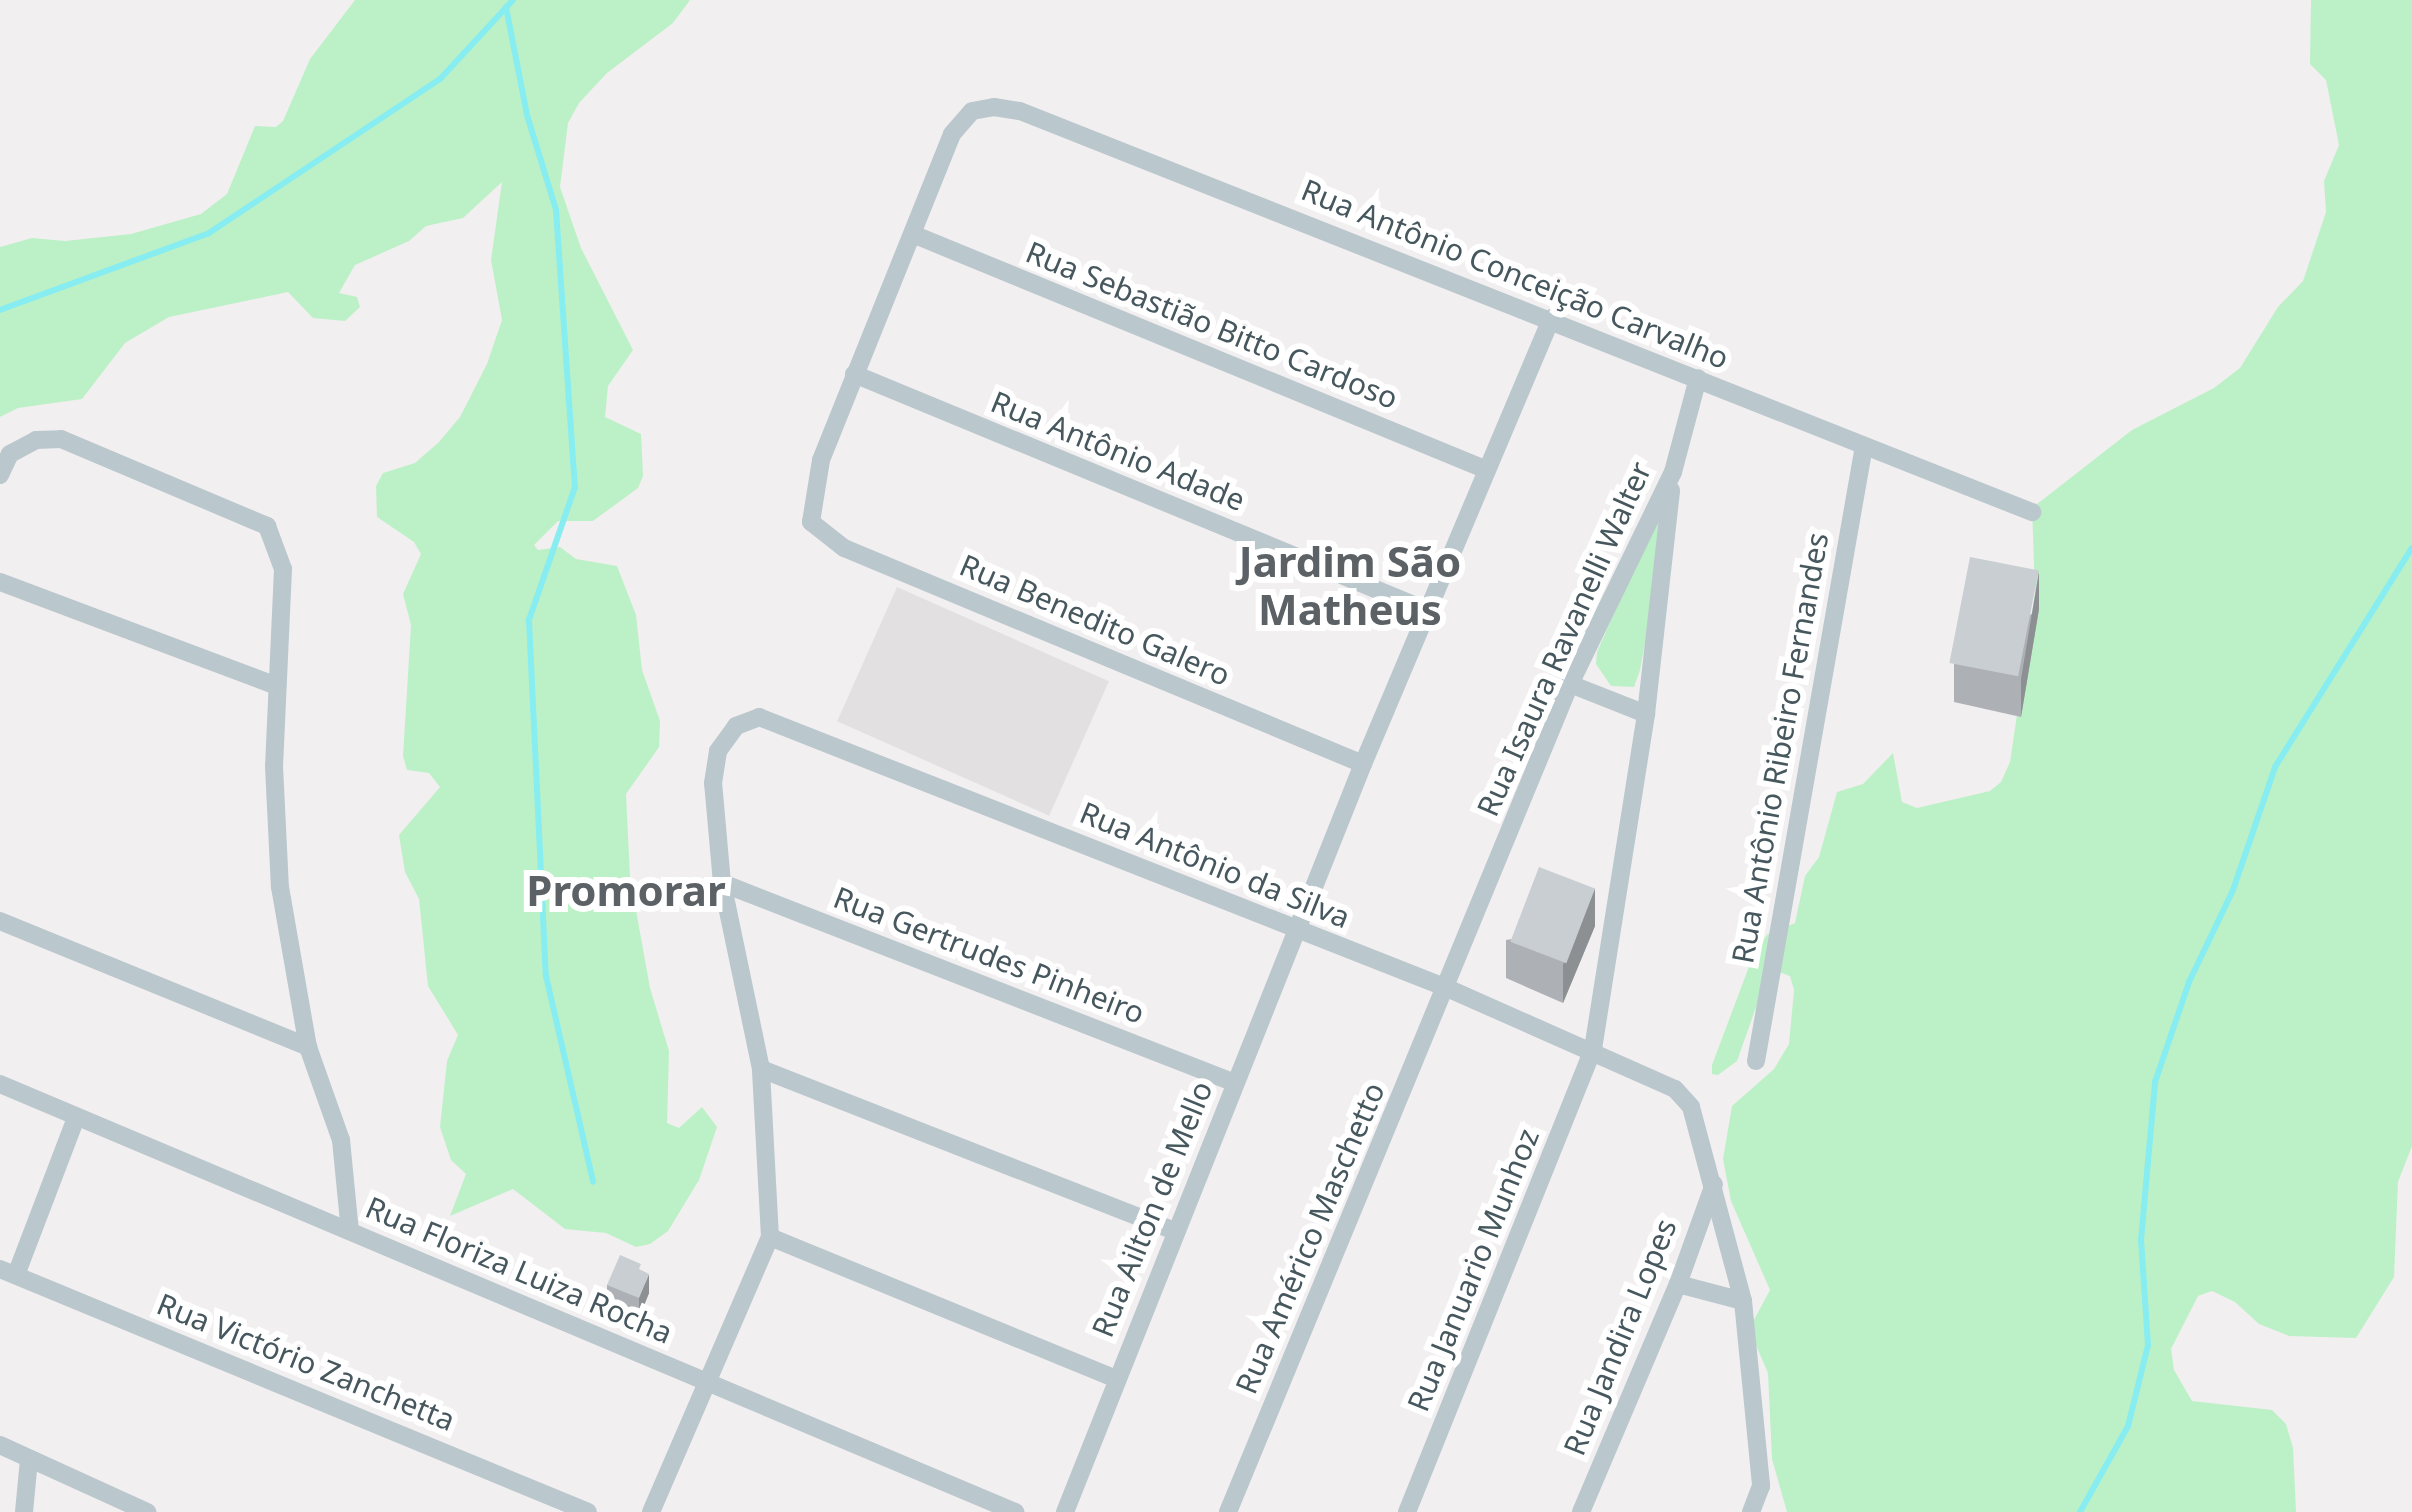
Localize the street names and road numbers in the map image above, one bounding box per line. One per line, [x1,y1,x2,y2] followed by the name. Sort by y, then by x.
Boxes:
[1296,172,1734,376] street label: Rua Antônio Conceição Carvalho
[1021,234,1403,416] street label: Rua Sebastião Bitto Cardoso
[986,384,1250,518] street label: Rua Antônio Adade
[1469,456,1659,822] street label: Rua Isaura Ravanelli Walter
[1724,530,1836,966] street label: Rua Antônio Ribeiro Fernandes
[955,547,1235,693] street label: Rua Benedito Galero
[1075,794,1355,936] street label: Rua Antônio da Silva
[829,879,1149,1031] street label: Rua Gertrudes Pinheiro
[1084,1076,1220,1342] street label: Rua Ailton de Mello
[1228,1077,1392,1399] street label: Rua Américo Maschetto
[1400,1123,1546,1417] street label: Rua Januario Munhoz
[360,1189,678,1351] street label: Rua Floriza Luiza Rocha
[1556,1214,1684,1460] street label: Rua Jandira Lopes
[152,1286,460,1438] street label: Rua Victório Zanchetta

